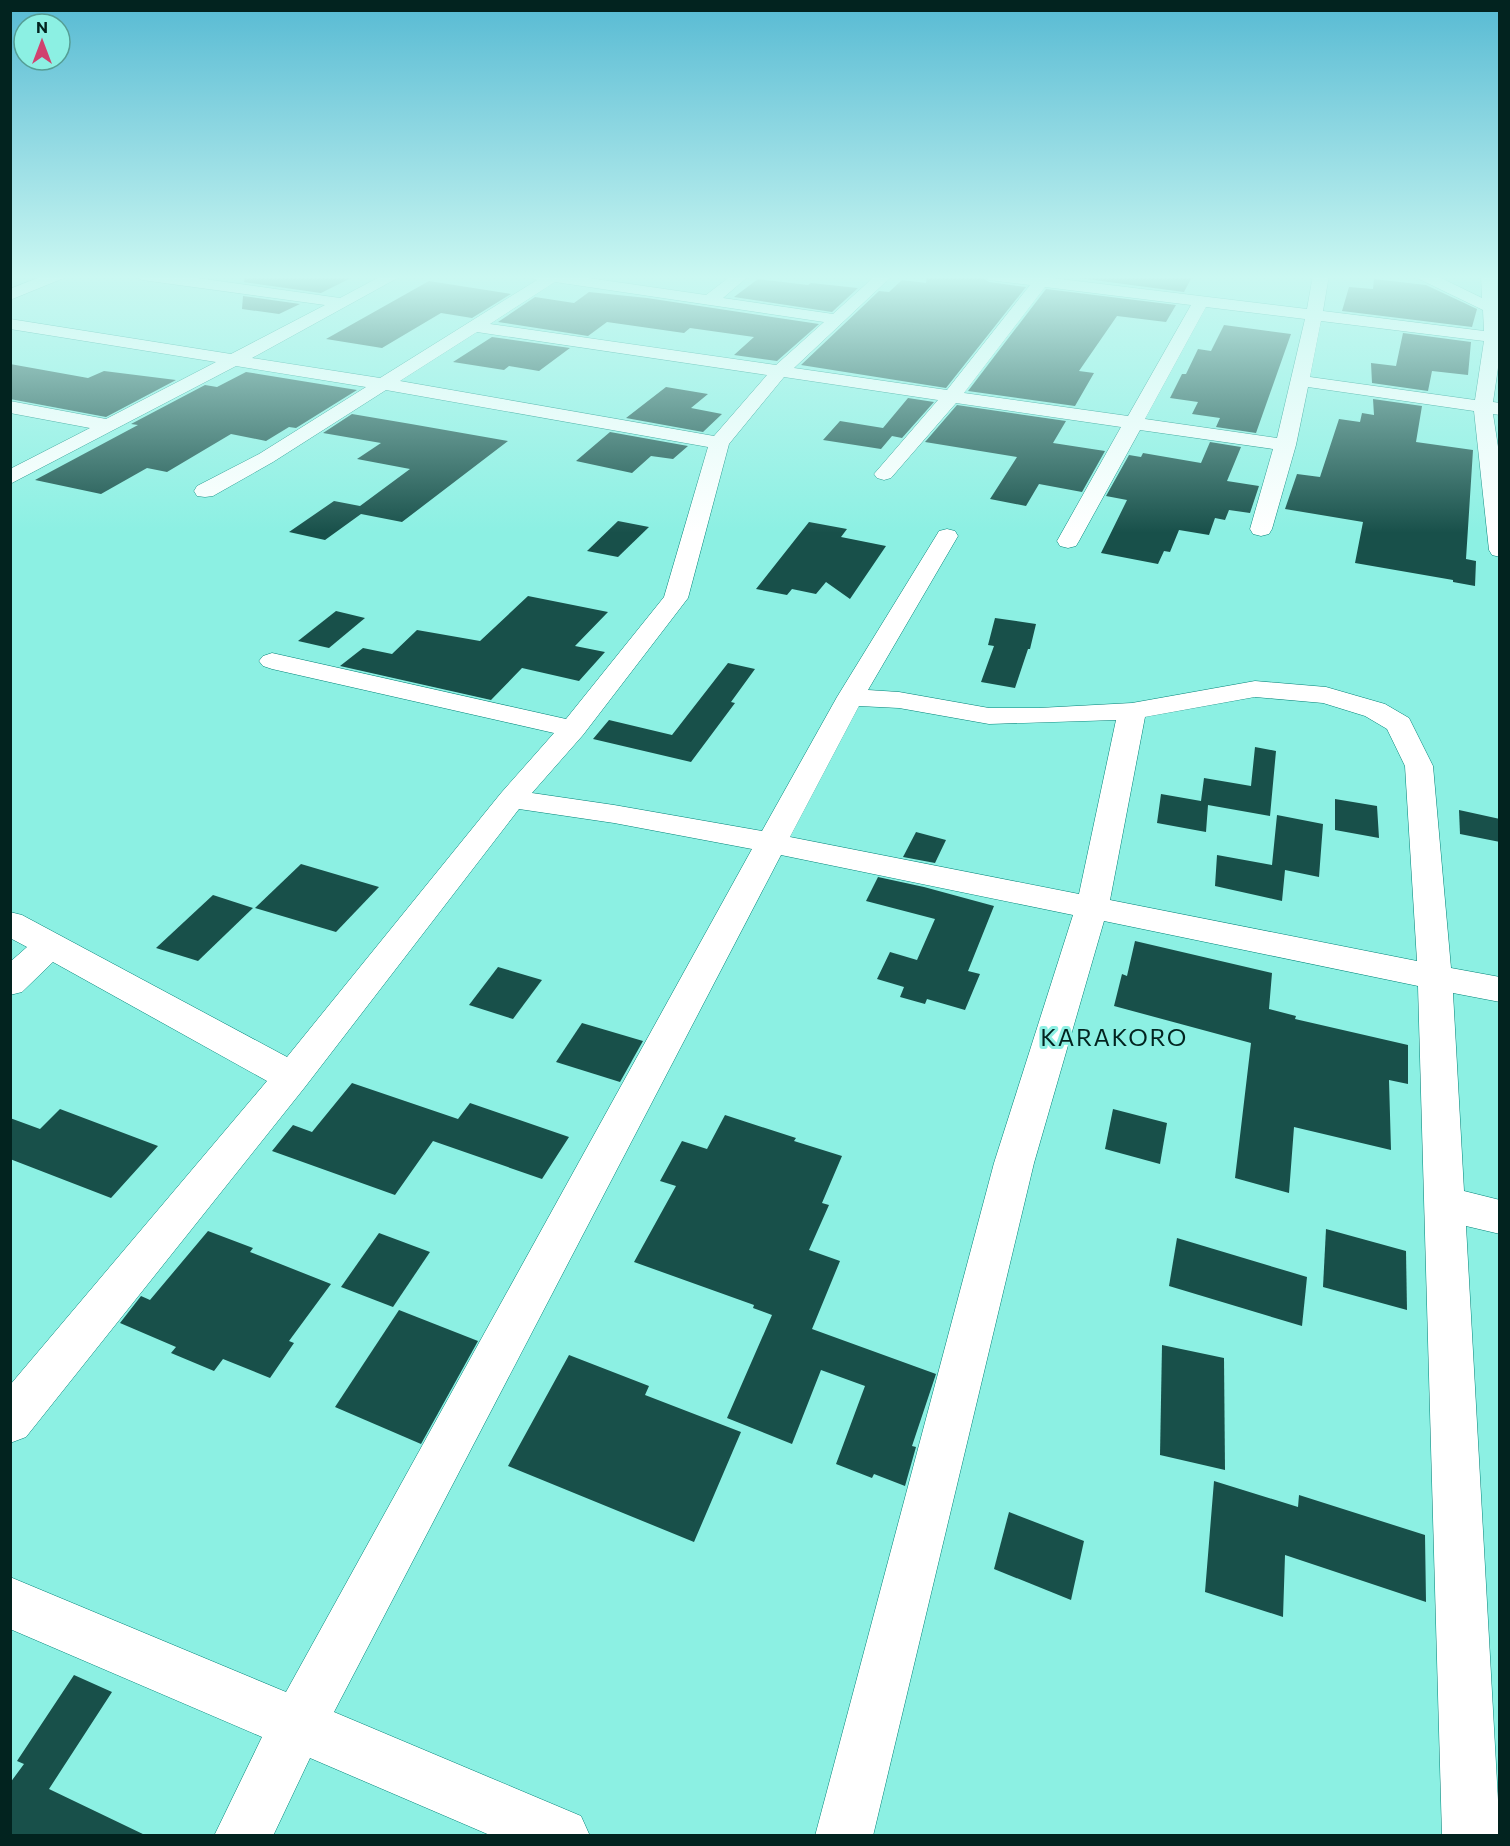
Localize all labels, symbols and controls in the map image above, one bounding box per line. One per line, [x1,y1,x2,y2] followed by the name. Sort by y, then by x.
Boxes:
[12,12,72,72] north arrow
[36,17,48,36] text: N
[1040,1022,1188,1051] district label: KARAKORO

